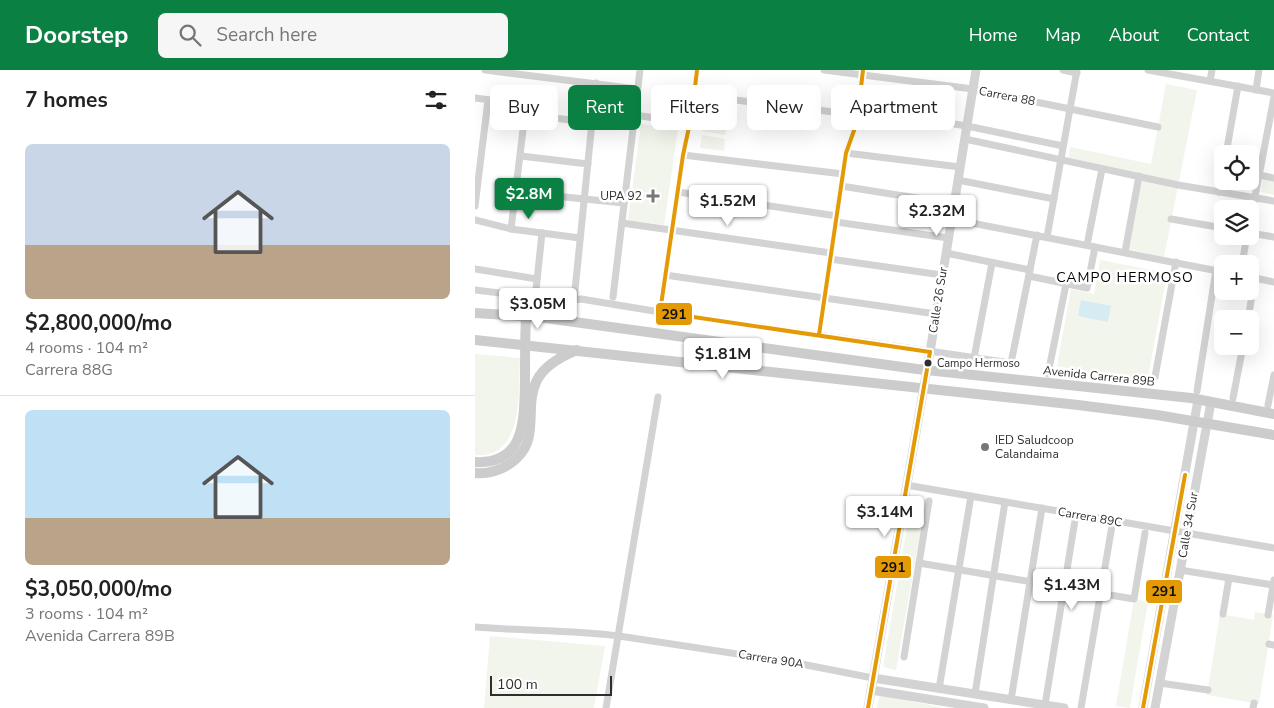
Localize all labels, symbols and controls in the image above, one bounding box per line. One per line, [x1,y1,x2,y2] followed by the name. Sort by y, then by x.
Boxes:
[158,13,508,58] search box
[25,19,128,51] text: Doorstep
[176,21,204,49] icon: search
[216,22,317,48] text: Search here
[969,23,1017,47] text: Home
[1045,23,1081,47] text: Map
[1109,23,1159,47] text: About
[1187,23,1249,47] text: Contact
[977,83,1037,109] street label: Carrera 88
[490,85,558,130] chip: Buy
[568,85,641,130] chip: Rent
[651,85,737,130] chip: Filters
[747,85,821,130] chip: New
[831,85,955,130] chip: Apartment
[25,86,108,114] text: 7 homes
[422,86,450,114] icon: filters
[1214,145,1259,355] map controls
[1214,145,1259,190] button: locate
[193,177,283,267] icon: home
[494,178,564,220] pin: $2.8M
[506,183,552,205] text: $2.8M
[687,184,769,227] pin: $1.52M
[600,188,642,204] place label: UPA 92
[646,189,660,203] marker: UPA 92
[700,190,756,212] text: $1.52M
[896,194,978,237] pin: $2.32M
[909,200,965,222] text: $2.32M
[1214,200,1259,245] button: layers
[1214,255,1259,300] button: +
[925,265,951,334] street label: Calle 26 Sur
[1056,268,1194,287] district label: CAMPO HERMOSO
[497,288,579,330] pin: $3.05M
[510,293,566,315] text: $3.05M
[655,302,693,326] line badge: 291
[661,305,687,324] text: 291
[25,309,172,337] text: $2,800,000/mo
[1214,310,1259,355] button: −
[25,337,148,359] text: 4 rooms · 104 m²
[682,338,764,380] pin: $1.81M
[695,343,751,365] text: $1.81M
[937,356,1020,371] place label: Campo Hermoso
[923,358,933,368] marker: Campo Hermoso
[25,359,113,381] text: Carrera 88G
[1042,362,1156,390] street label: Avenida Carrera 89B
[995,432,1074,462] place label: IED Saludcoop Calandaima
[979,441,991,453] marker: IED Saludcoop Calandaima
[193,442,283,532] icon: home
[1174,490,1202,559] street label: Calle 34 Sur
[844,496,926,538] pin: $3.14M
[857,501,913,523] text: $3.14M
[1056,503,1124,531] street label: Carrera 89C
[874,555,912,579] line badge: 291
[880,558,906,577] text: 291
[1031,568,1113,611] pin: $1.43M
[1044,574,1100,596] text: $1.43M
[25,575,172,603] text: $3,050,000/mo
[1145,579,1183,604] line badge: 291
[1151,582,1177,601] text: 291
[25,603,148,625] text: 3 rooms · 104 m²
[25,625,175,647] text: Avenida Carrera 89B
[737,646,805,672] street label: Carrera 90A
[490,673,613,696] scale bar
[497,675,538,694] text: 100 m

